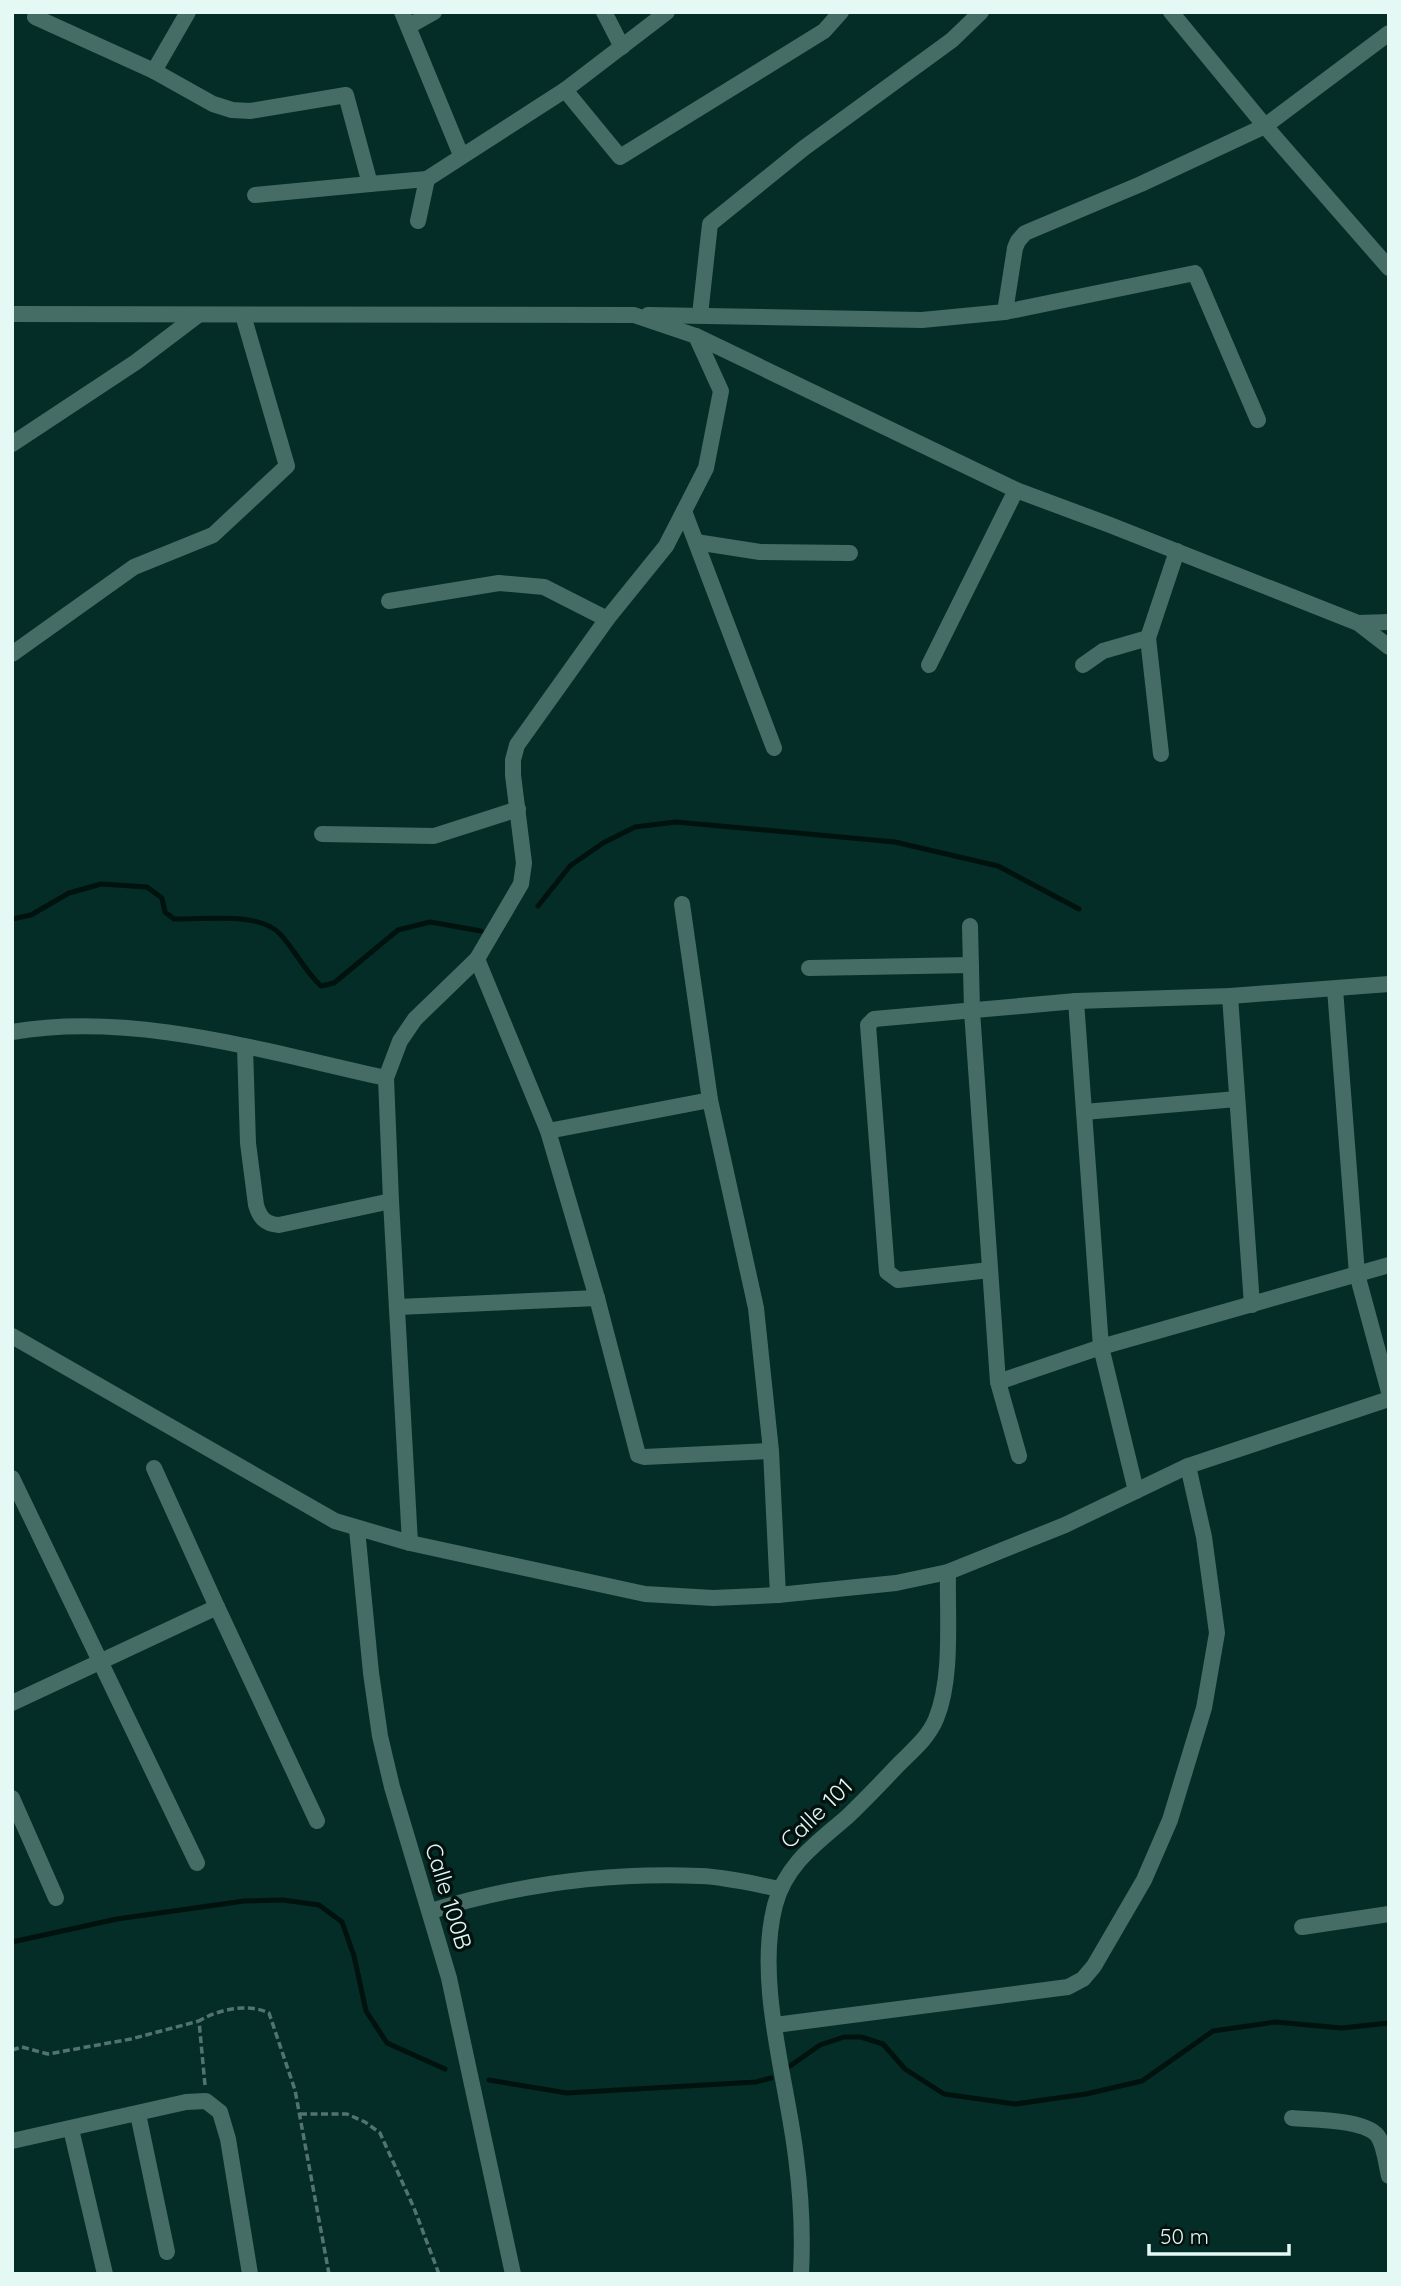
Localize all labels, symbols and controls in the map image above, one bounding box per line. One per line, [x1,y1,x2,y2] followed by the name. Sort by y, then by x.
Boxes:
[774,1772,858,1854] street label: Calle 101
[419,1839,479,1953] street label: Calle 100B
[1149,2212,1289,2256] scale bar
[1160,2223,1209,2249] text: 50 m

